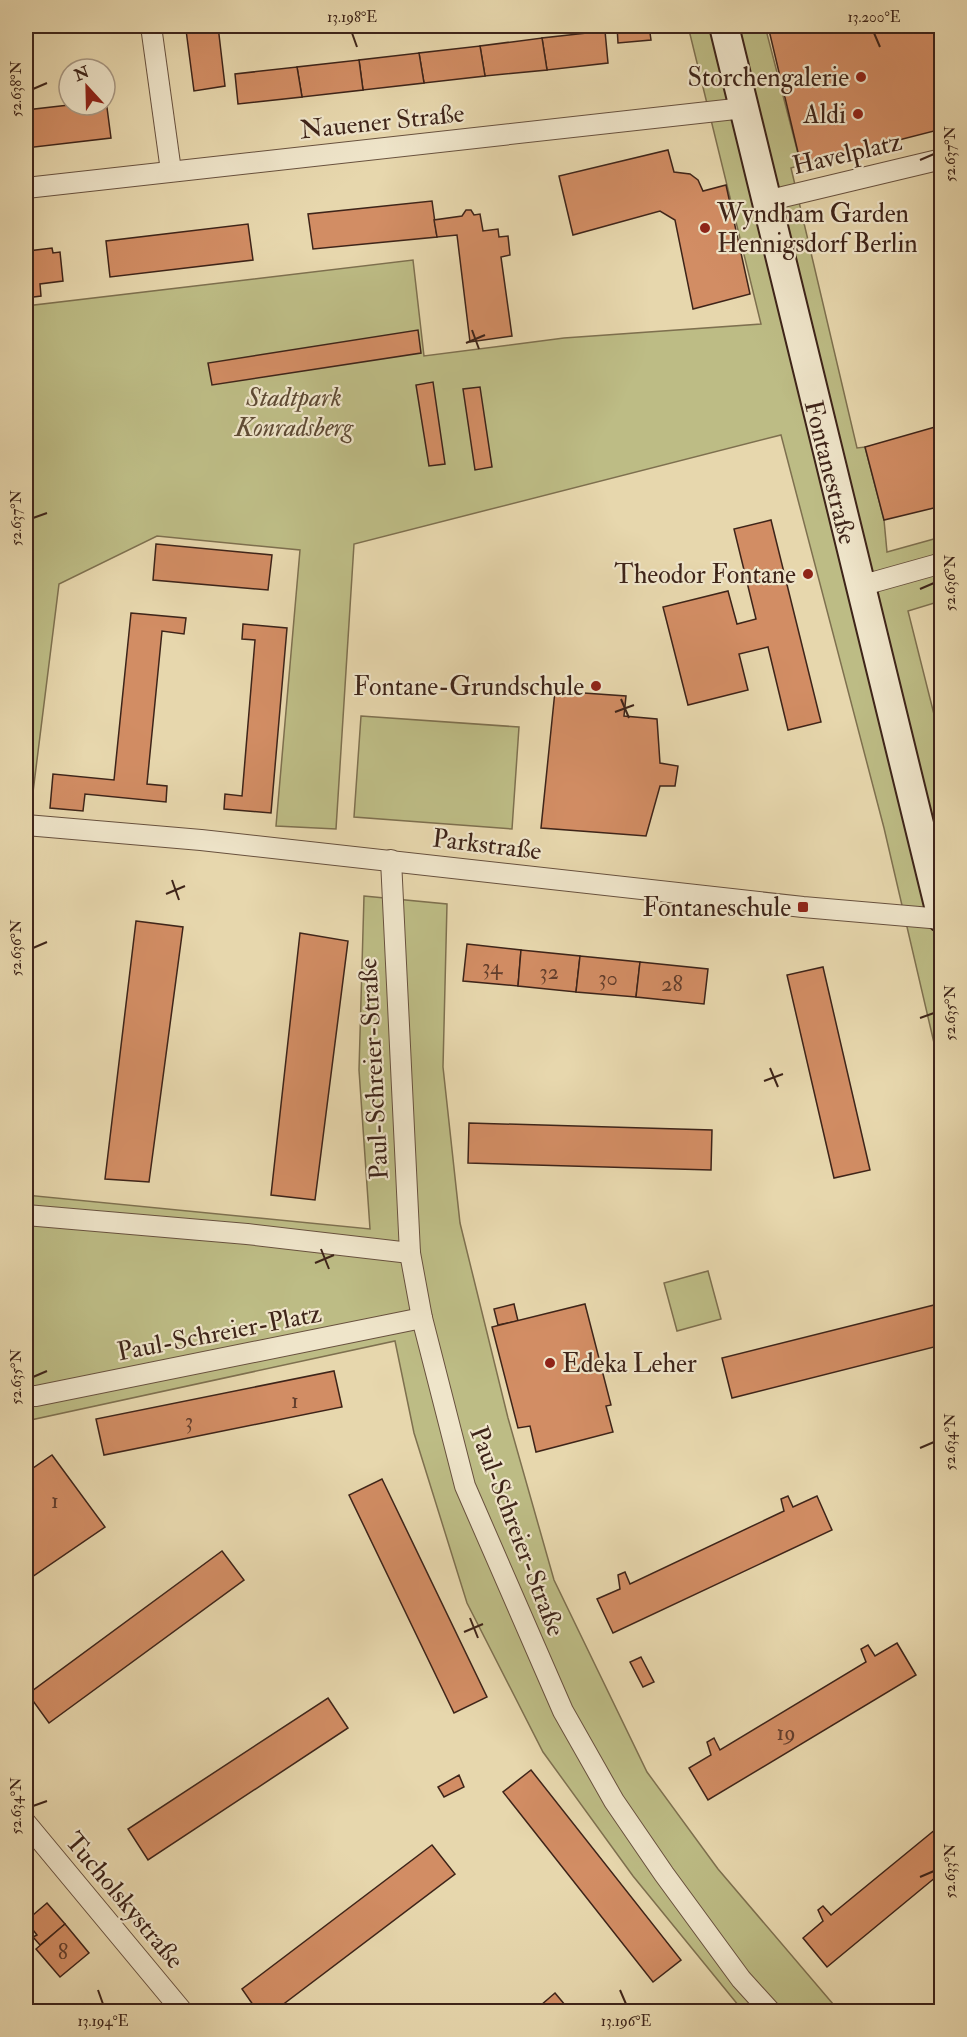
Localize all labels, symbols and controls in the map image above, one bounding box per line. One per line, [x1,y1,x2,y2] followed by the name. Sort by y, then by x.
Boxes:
[327,8,377,27] text: 13.198°E
[847,8,901,27] text: 13.200°E
[57,57,117,117] north arrow
[7,60,26,117] text: 52.638°N
[70,62,93,86] text: N
[687,62,849,94] place label: Storchengalerie
[854,70,868,84] marker: Storchengalerie
[298,97,466,147] street label: Nauener Straße
[802,99,846,131] place label: Aldi
[851,107,865,121] marker: Aldi
[941,125,960,182] text: 52.637°N
[789,126,906,183] street label: Havelplatz
[716,198,918,260] place label: Wyndham Garden Hennigsdorf Berlin
[698,221,712,235] marker: Wyndham Garden Hennigsdorf Berlin
[233,382,354,444] park label: Stadtpark Konradsberg
[797,397,863,548] street label: Fontanestraße
[7,489,26,546] text: 52.637°N
[941,554,960,611] text: 52.636°N
[614,559,796,591] place label: Theodor Fontane
[801,567,815,581] marker: Theodor Fontane
[353,671,584,703] place label: Fontane-Grundschule
[589,679,603,693] marker: Fontane-Grundschule
[430,822,543,868] street label: Parkstraße
[642,892,791,924] place label: Fontaneschule
[796,900,810,914] marker: Fontaneschule
[7,919,26,976] text: 52.636°N
[482,953,503,981] house number: 34
[352,957,396,1181] street label: Paul-Schreier-Straße
[539,958,559,986] house number: 32
[598,964,618,992] house number: 30
[661,970,683,998] house number: 28
[941,985,960,1041] text: 52.635°N
[114,1297,324,1368] street label: Paul-Schreier-Platz
[562,1348,697,1380] place label: Edeka Leher
[7,1349,26,1405] text: 52.635°N
[543,1356,557,1370] marker: Edeka Leher
[291,1387,299,1415] house number: 1
[185,1407,193,1435] house number: 3
[941,1413,960,1471] text: 52.634°N
[462,1422,572,1641] street label: Paul-Schreier-Straße
[51,1487,59,1515] house number: 1
[776,1719,796,1747] house number: 19
[7,1777,26,1835] text: 52.634°N
[58,1826,191,1976] street label: Tucholskystraße
[941,1843,960,1898] text: 52.633°N
[58,1938,68,1966] house number: 8
[77,2012,129,2031] text: 13.194°E
[601,2012,652,2031] text: 13.196°E

